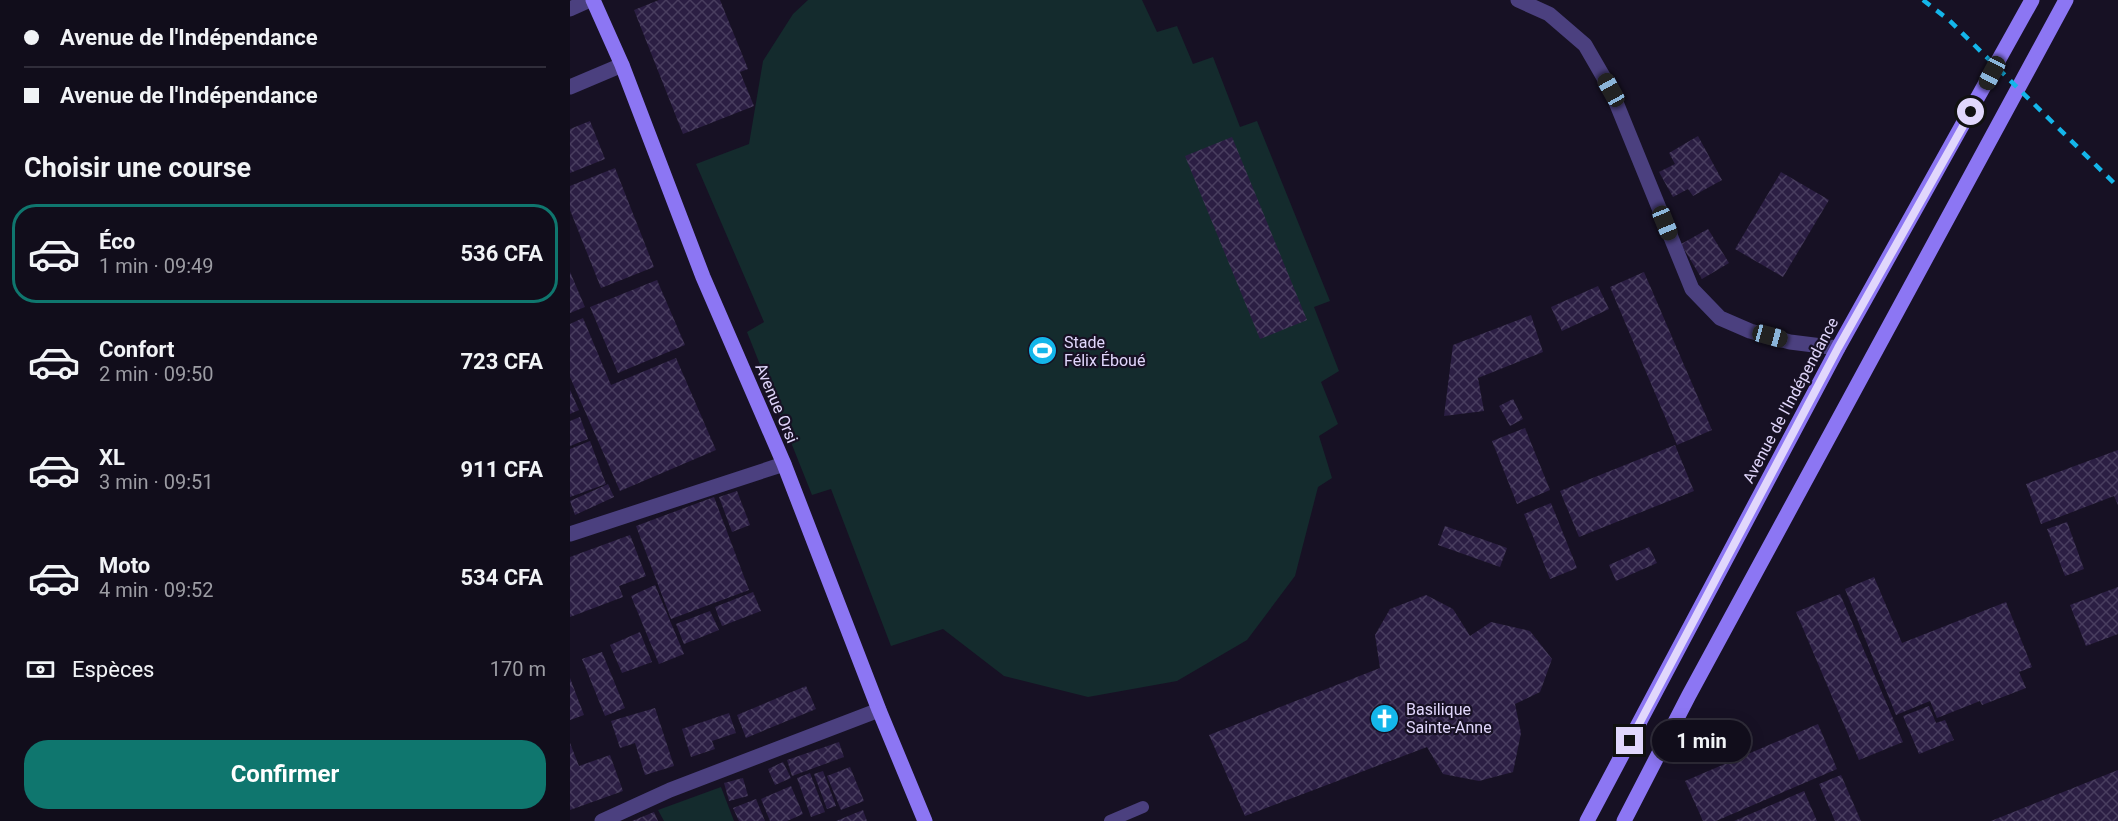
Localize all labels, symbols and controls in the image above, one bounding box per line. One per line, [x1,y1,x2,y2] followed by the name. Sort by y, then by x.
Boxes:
[60,25,318,50] text: Avenue de l'Indépendance
[1976,53,2008,93] car
[1594,70,1628,110] car
[60,83,318,108] text: Avenue de l'Indépendance
[1957,98,1984,125] route start
[24,152,251,184] text: Choisir une course
[1650,203,1680,243] car
[27,227,81,281] icon: car
[99,229,135,254] text: Éco
[460,241,543,266] text: 536 CFA
[99,254,214,278] text: 1 min · 09:49
[1739,314,1842,486] street label: Avenue de l'Indépendance
[1750,323,1790,349] car
[1064,333,1145,370] place label: Stade Félix Éboué
[27,335,81,389] icon: car
[1027,335,1059,367] sports icon: Stade Félix Éboué
[99,337,174,362] text: Confort
[460,349,543,374] text: 723 CFA
[751,360,802,446] street label: Avenue Orsi
[99,362,214,386] text: 2 min · 09:50
[27,443,81,497] icon: car
[99,445,125,470] text: XL
[460,457,543,482] text: 911 CFA
[99,470,214,494] text: 3 min · 09:51
[27,551,81,605] icon: car
[99,553,150,578] text: Moto
[460,565,543,590] text: 534 CFA
[99,578,214,602] text: 4 min · 09:52
[24,653,57,686] icon: cash
[72,657,154,682] text: Espèces
[490,657,546,681] text: 170 m
[1406,700,1492,737] place label: Basilique Sainte-Anne
[1369,702,1401,734] church icon: Basilique Sainte-Anne
[1651,720,1750,762] callout: 1 min
[1616,727,1643,754] route end
[1676,729,1727,753] text: 1 min
[24,740,546,809] button: Confirmer

